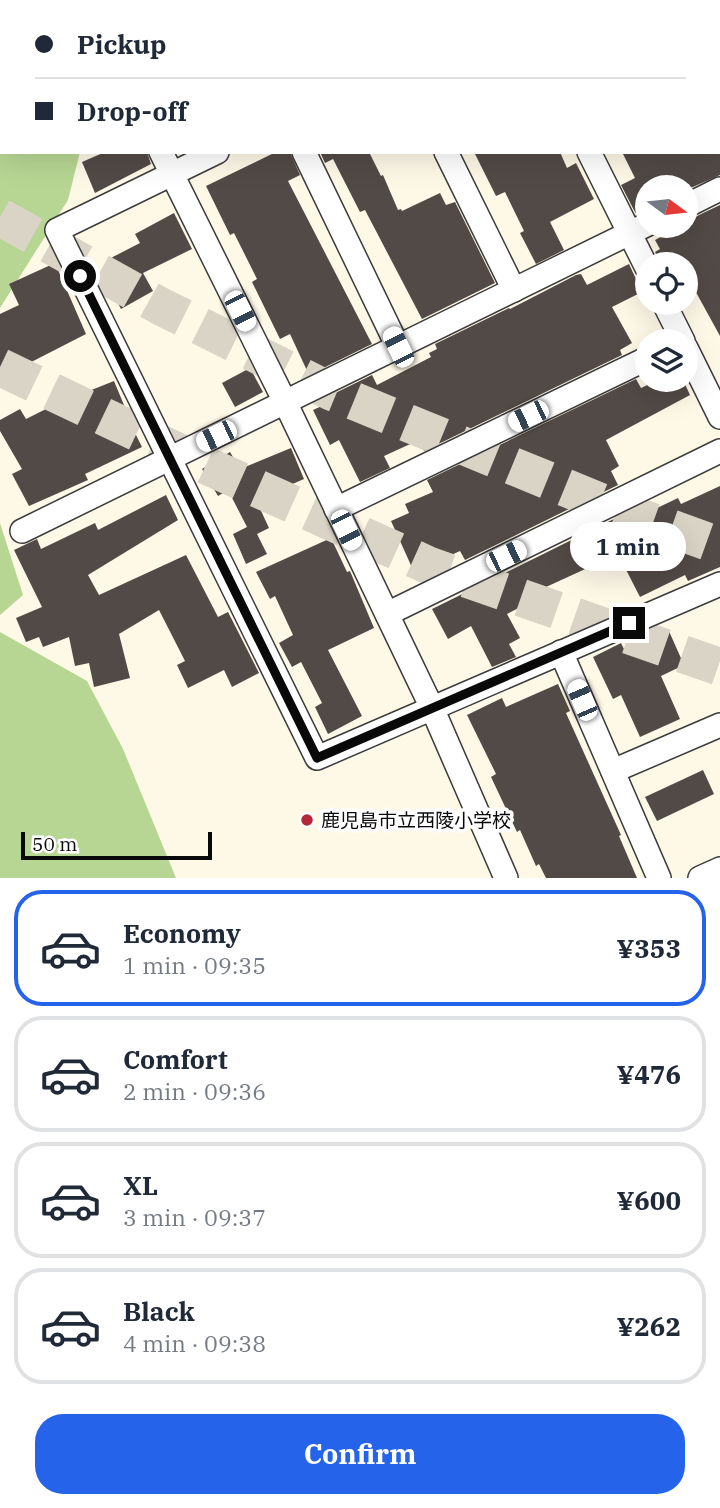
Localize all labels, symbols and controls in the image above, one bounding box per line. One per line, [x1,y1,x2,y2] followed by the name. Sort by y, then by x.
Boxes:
[77,27,167,61] text: Pickup
[77,94,188,128] text: Drop-off
[635,175,698,238] north arrow
[635,175,698,392] map controls
[635,252,698,315] button: locate
[64,260,96,292] route start
[222,288,259,334] car
[380,324,417,370] car
[635,329,698,392] button: layers
[505,397,552,435] car
[193,417,240,455] car
[328,507,365,553] car
[571,522,687,570] callout: 1 min
[596,531,660,561] text: 1 min
[483,537,530,575] car
[613,607,645,639] route end
[565,677,600,723] car
[321,808,511,832] place label: 鹿児島市立西陵小学校
[299,812,315,828] marker: 鹿児島市立西陵小学校
[21,829,212,861] scale bar
[32,832,77,856] text: 50 m
[123,916,241,950] text: Economy
[39,917,102,980] icon: car
[616,931,681,965] text: ¥353
[123,950,266,980] text: 1 min · 09:35
[123,1042,228,1076] text: Comfort
[39,1043,102,1106] icon: car
[616,1057,681,1091] text: ¥476
[123,1076,266,1106] text: 2 min · 09:36
[123,1168,158,1202] text: XL
[39,1169,102,1232] icon: car
[616,1183,681,1217] text: ¥600
[123,1202,266,1232] text: 3 min · 09:37
[123,1294,195,1328] text: Black
[39,1295,102,1358] icon: car
[616,1309,681,1343] text: ¥262
[123,1328,266,1358] text: 4 min · 09:38
[35,1414,685,1494] button: Confirm

